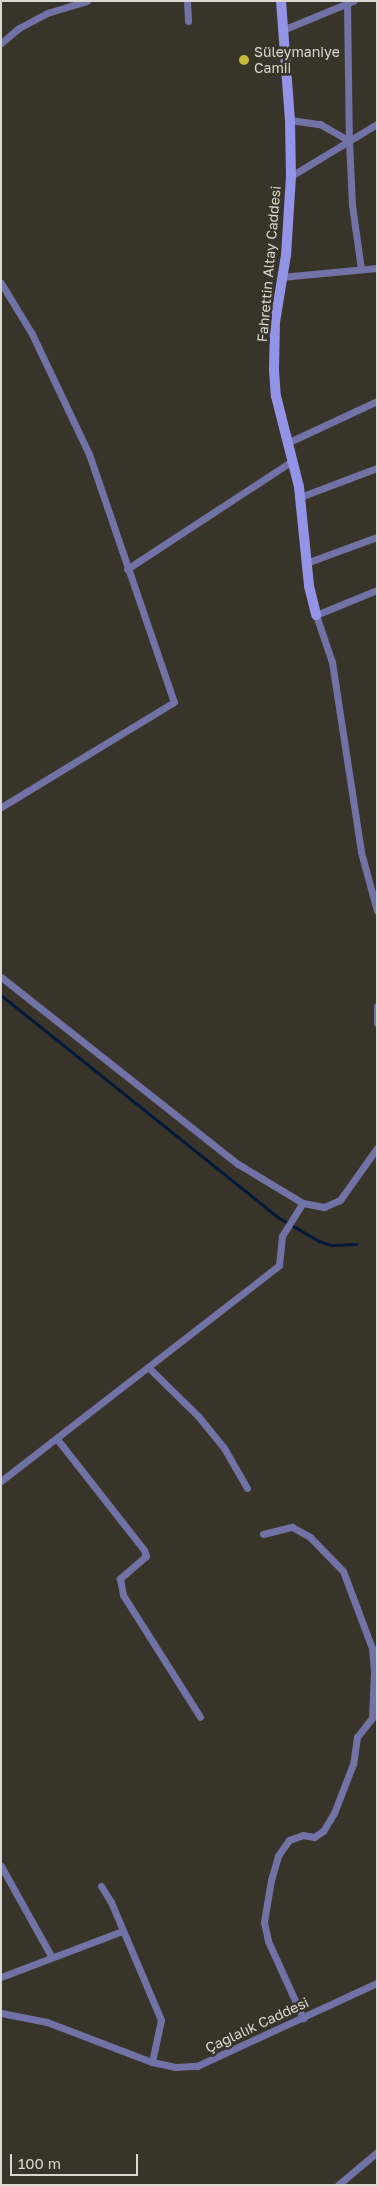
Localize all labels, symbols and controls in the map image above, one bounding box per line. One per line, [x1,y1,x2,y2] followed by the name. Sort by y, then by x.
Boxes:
[254,44,340,76] place label: Süleymaniye Camii
[238,54,250,66] marker: Süleymaniye Camii
[254,185,284,343] street label: Fahrettin Altay Caddesi
[203,1994,311,2056] street label: Çağlalık Caddesi
[12,2144,140,2176] scale bar
[18,2154,61,2172] text: 100 m

